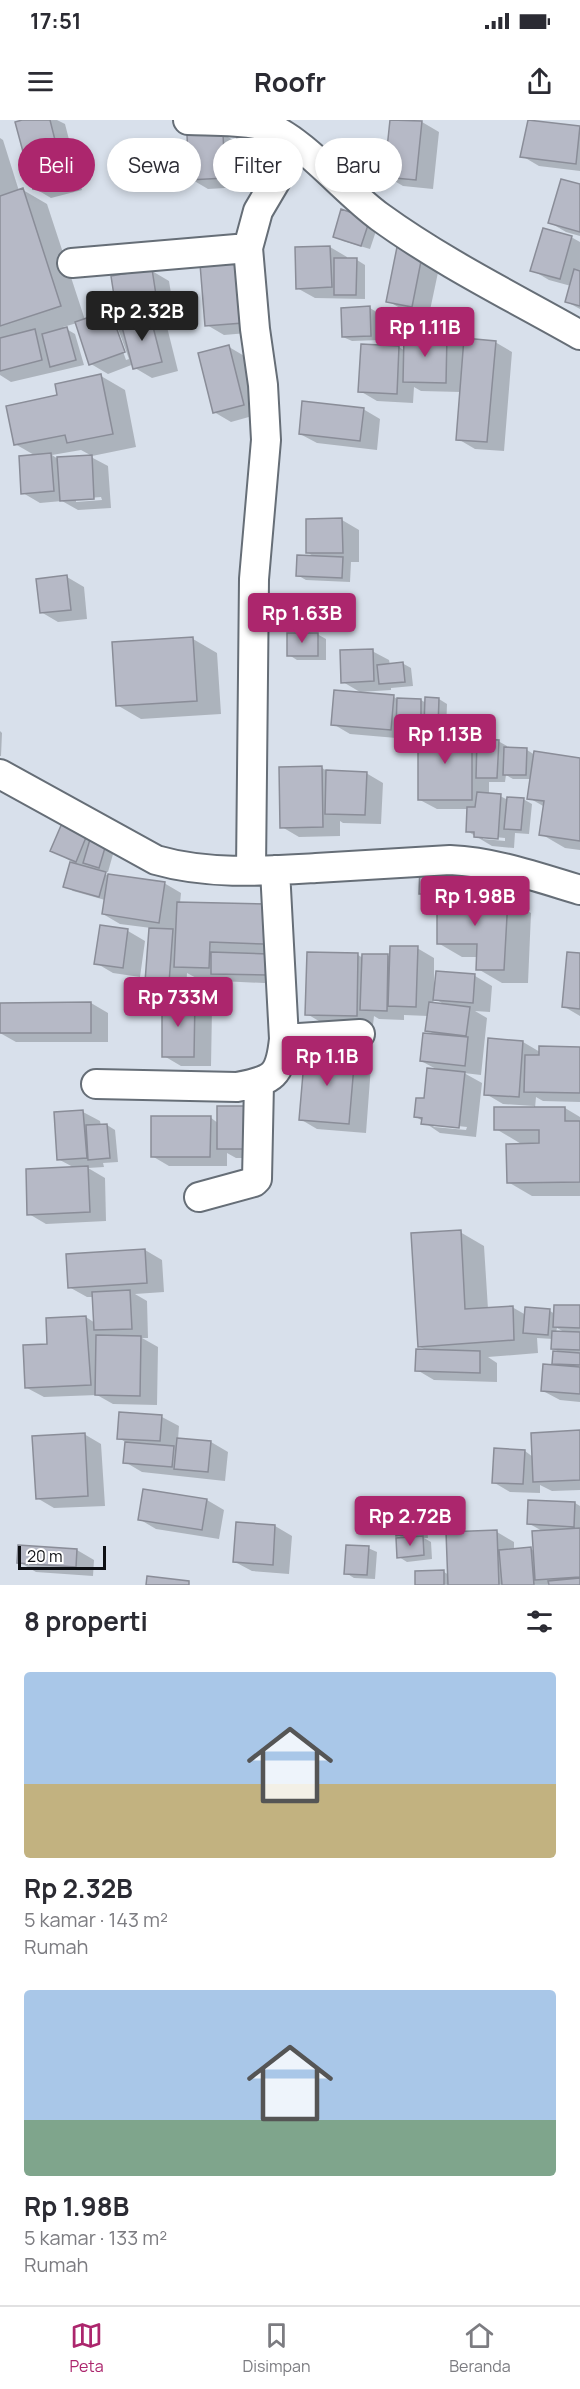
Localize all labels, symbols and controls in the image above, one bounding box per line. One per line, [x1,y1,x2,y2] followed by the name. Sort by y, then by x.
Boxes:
[30,6,81,36] text: 17:51
[254,63,326,100] text: Roofr
[24,65,57,98] icon: menu
[523,65,556,98] icon: share
[18,138,95,192] chip: Beli
[107,138,201,192] chip: Sewa
[213,138,303,192] chip: Filter
[315,138,402,192] chip: Baru
[80,291,204,342] pin: Rp 2.32B
[100,297,184,324] text: Rp 2.32B
[363,307,487,358] pin: Rp 1.11B
[389,313,461,340] text: Rp 1.11B
[240,593,364,644] pin: Rp 1.63B
[262,599,342,626] text: Rp 1.63B
[383,714,507,765] pin: Rp 1.13B
[408,720,482,747] text: Rp 1.13B
[413,876,537,927] pin: Rp 1.98B
[435,882,515,909] text: Rp 1.98B
[123,977,233,1028] pin: Rp 733M
[138,983,218,1010] text: Rp 733M
[272,1036,382,1087] pin: Rp 1.1B
[296,1042,358,1069] text: Rp 1.1B
[348,1496,472,1547] pin: Rp 2.72B
[369,1502,451,1529] text: Rp 2.72B
[18,1543,106,1570] scale bar
[27,1545,63,1567] text: 20 m
[24,1603,148,1639] text: 8 properti
[523,1605,556,1638] icon: filters
[236,1711,344,1819] icon: home
[24,1870,133,1906] text: Rp 2.32B
[24,1906,168,1933] text: 5 kamar · 143 m²
[24,1933,88,1960] text: Rumah
[236,2029,344,2137] icon: home
[24,2188,129,2224] text: Rp 1.98B
[24,2224,167,2251] text: 5 kamar · 133 m²
[24,2251,88,2278] text: Rumah
[69,2319,104,2377] tab: Peta
[242,2319,311,2377] tab: Disimpan
[449,2319,511,2377] tab: Beranda

